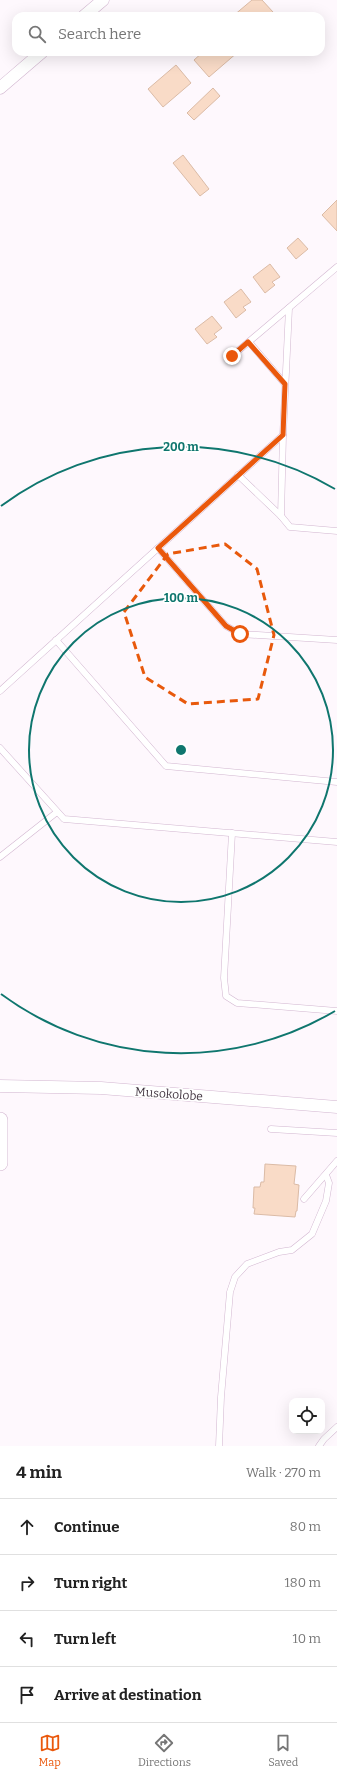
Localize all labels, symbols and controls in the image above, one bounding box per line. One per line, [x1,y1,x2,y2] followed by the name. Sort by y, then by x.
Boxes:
[12,12,325,56] search box
[26,23,48,45] icon: search
[58,25,141,43] text: Search here
[223,347,241,365] route end
[163,440,199,454] text: 200 m
[164,591,199,605] text: 100 m
[231,625,249,643] route start
[174,743,188,757] centre of rings
[135,1085,203,1103] street label: Musokolobe
[289,1398,325,1434] map controls
[289,1398,325,1434] button: locate
[16,1462,62,1483] text: 4 min
[246,1465,321,1480] text: Walk · 270 m
[16,1516,38,1538] icon: ahead
[54,1518,120,1536] text: Continue
[290,1519,321,1534] text: 80 m
[16,1572,38,1594] icon: right
[54,1574,127,1592] text: Turn right
[285,1575,321,1590] text: 180 m
[16,1628,38,1650] icon: left
[54,1630,116,1648] text: Turn left
[292,1631,321,1646] text: 10 m
[16,1684,38,1706] icon: arrive
[54,1686,201,1704] text: Arrive at destination
[39,1732,61,1769] tab: Map
[138,1732,191,1769] tab: Directions
[268,1732,298,1769] tab: Saved

